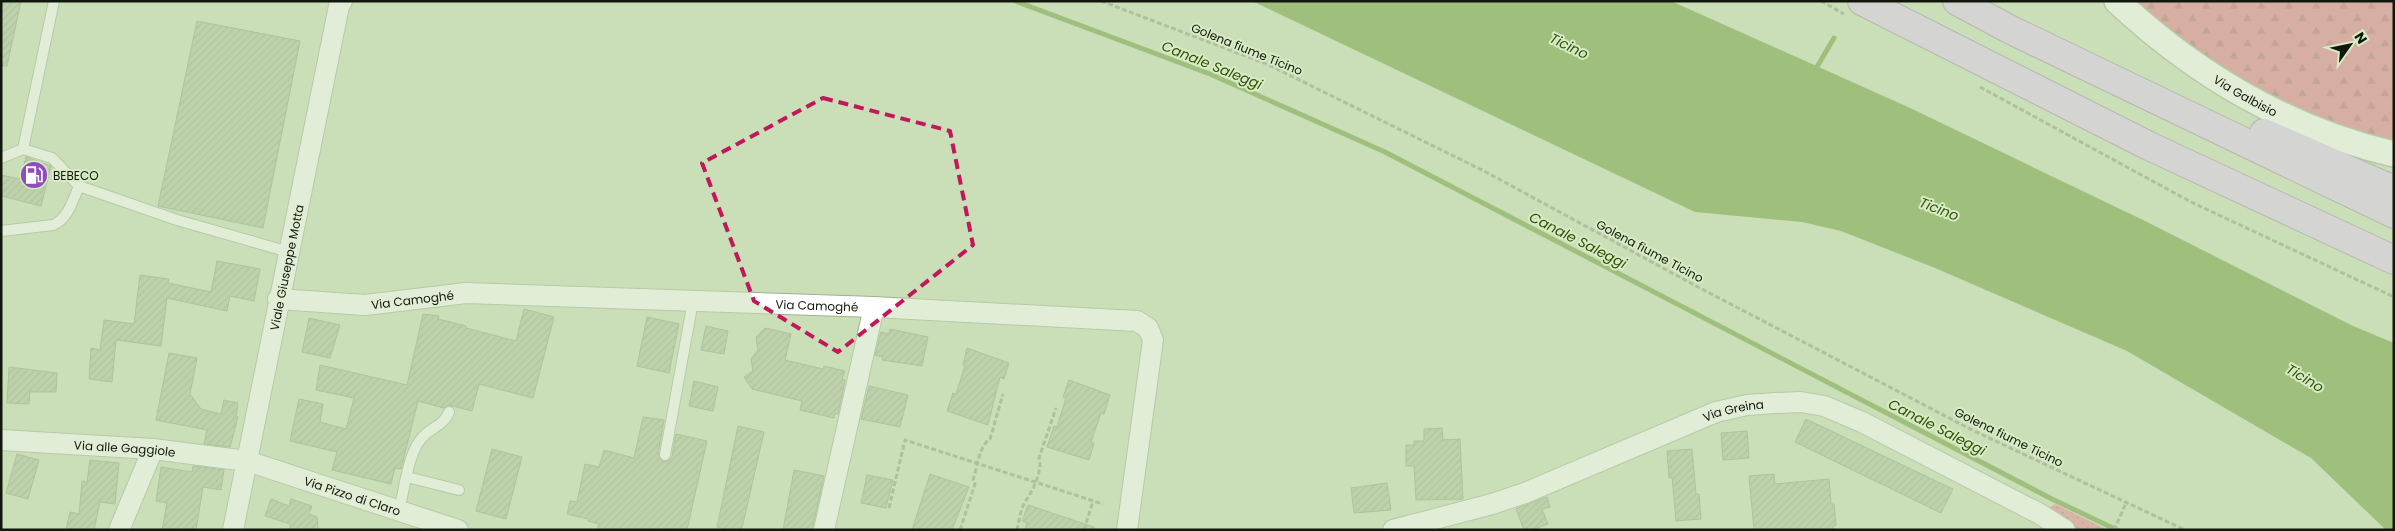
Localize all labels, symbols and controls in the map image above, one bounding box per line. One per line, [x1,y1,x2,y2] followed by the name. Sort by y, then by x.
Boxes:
[1189,19,1306,79] street label: Golena fiume Ticino
[2325,20,2375,70] north arrow
[1546,28,1592,64] water label: Ticino
[2350,28,2372,48] text: N
[1159,36,1266,95] water label: Canale Saleggi
[2210,70,2281,120] street label: Via Galbisio
[19,160,49,190] fuel station icon: BEBECO
[53,167,99,184] place label: BEBECO
[1916,192,1962,226] water label: Ticino
[265,203,307,332] street label: Viale Giuseppe Motta
[1526,207,1631,273] water label: Canale Saleggi
[1593,216,1707,287] street label: Golena fiume Ticino
[370,286,455,313] street label: Via Camoghé
[775,295,859,315] street label: Via Camoghé
[2282,359,2328,397] water label: Ticino
[1885,394,1990,460] water label: Canale Saleggi
[1700,395,1764,425] street label: Via Greina
[1952,403,2067,471] street label: Golena fiume Ticino
[73,436,177,460] street label: Via alle Gaggiole
[302,472,403,519] street label: Via Pizzo di Claro

